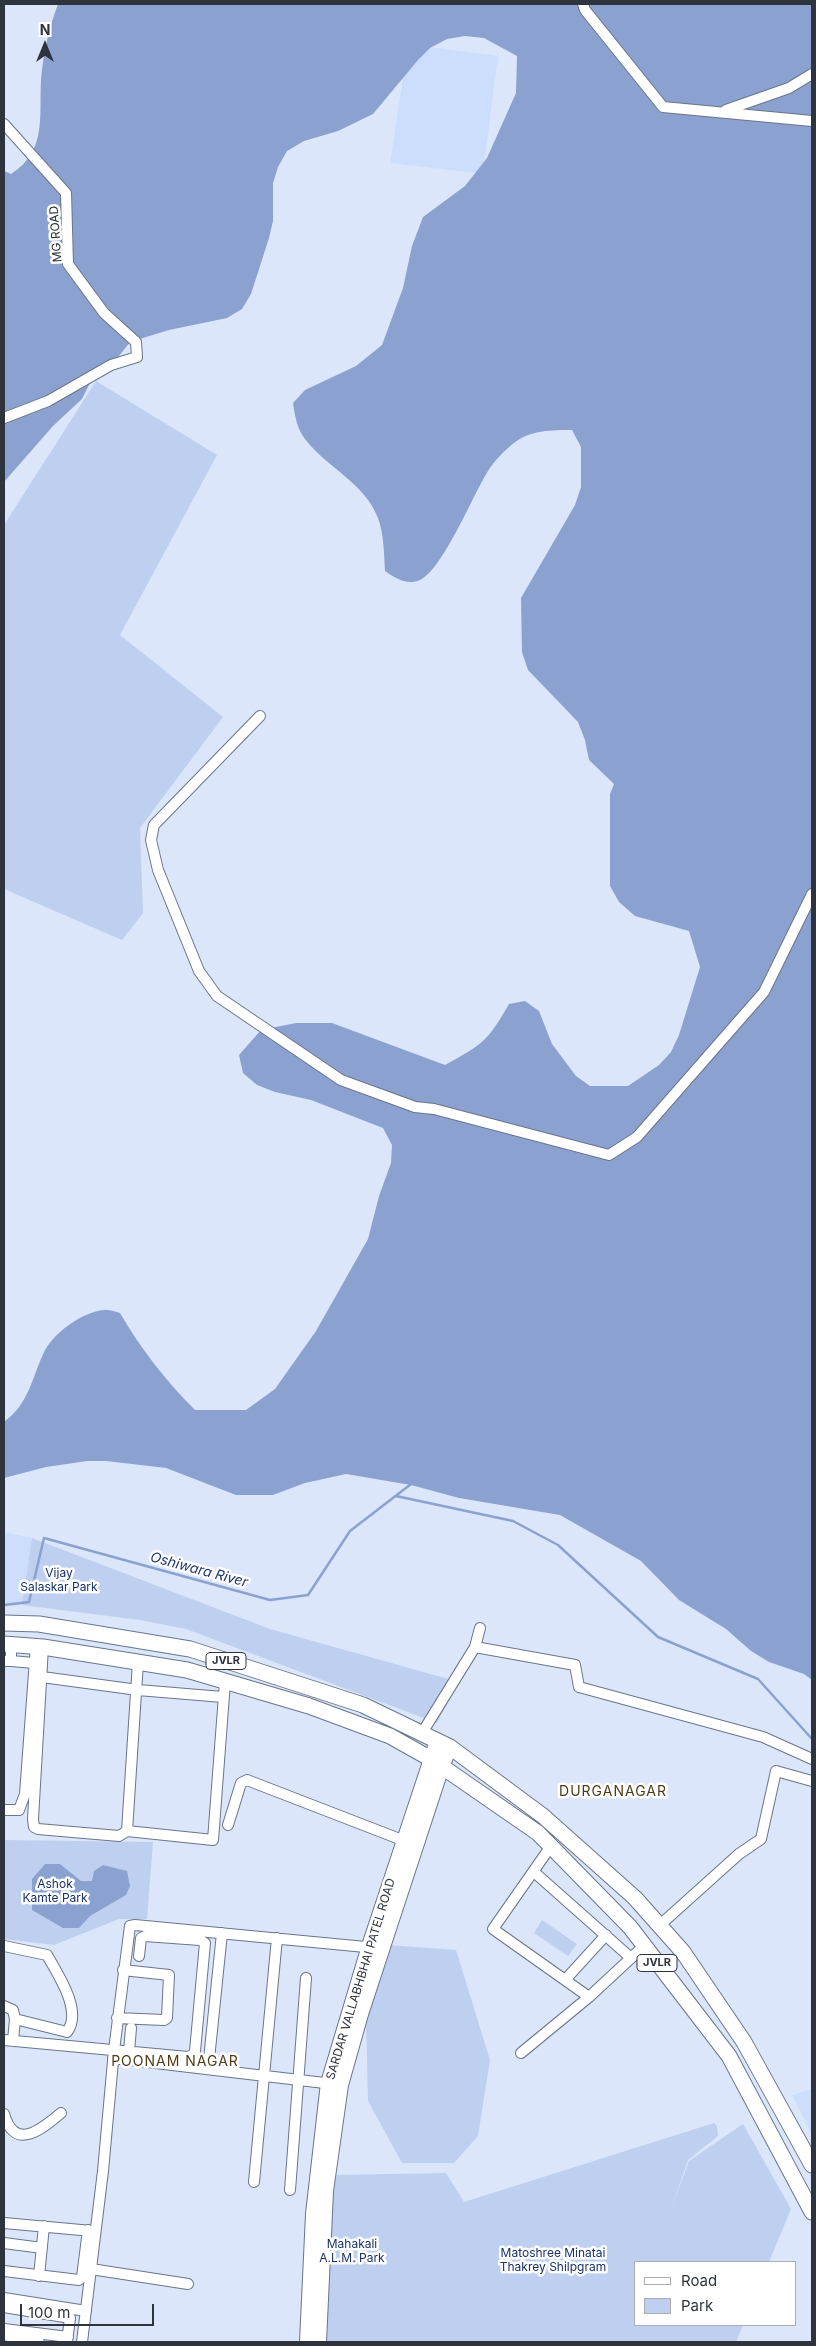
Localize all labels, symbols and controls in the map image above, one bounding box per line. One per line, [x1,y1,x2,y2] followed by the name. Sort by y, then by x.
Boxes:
[20,20,70,70] north arrow
[40,21,50,38] text: N
[47,205,65,263] street label: MG ROAD
[148,1549,250,1591] water label: Oshiwara River
[20,1566,98,1594] park label: Vijay Salaskar Park
[206,1652,246,1670] road number: JVLR
[558,1784,668,1800] district label: DURGANAGAR
[22,1877,88,1905] park label: Ashok Kamte Park
[323,1877,399,2081] street label: SARDAR VALLABHBHAI PATEL ROAD
[637,1955,677,1972] road number: JVLR
[110,2054,240,2070] district label: POONAM NAGAR
[319,2237,385,2265] park label: Mahakali A.L.M. Park
[500,2246,606,2274] park label: Matoshree Minatai Thakrey Shilpgram
[634,2261,796,2326] legend
[681,2271,717,2290] text: Road
[22,2294,156,2326] scale bar
[681,2296,713,2315] text: Park
[28,2303,70,2322] text: 100 m

